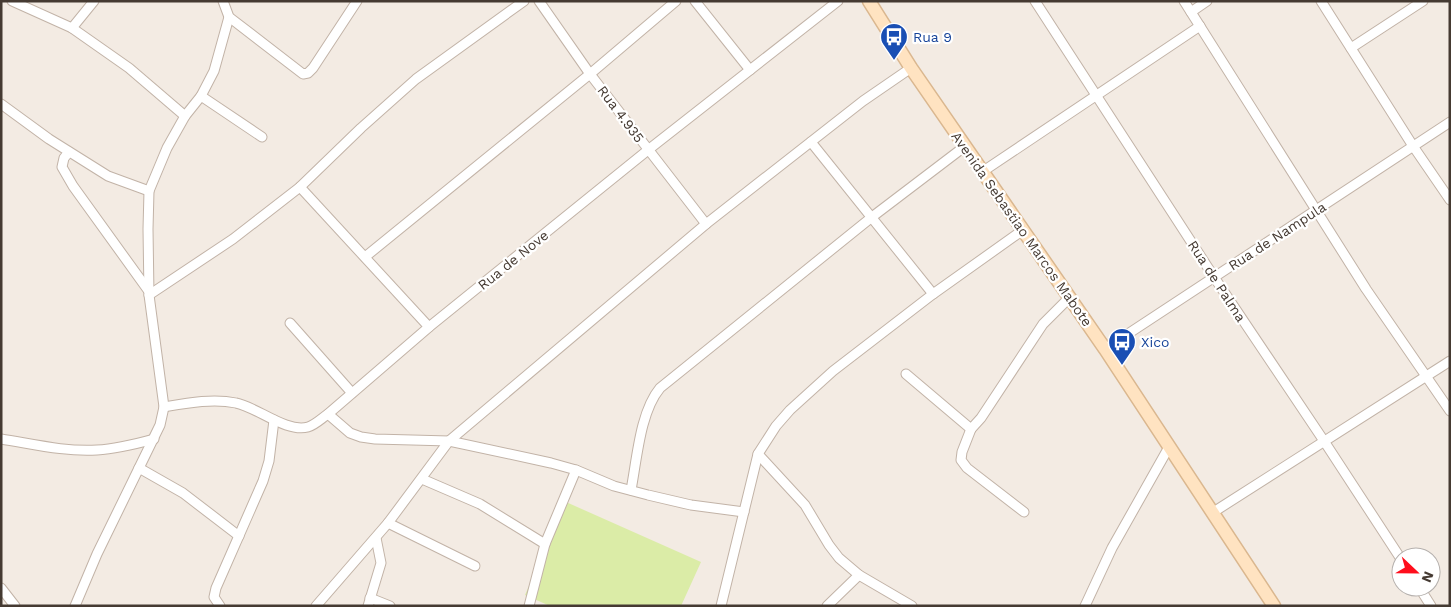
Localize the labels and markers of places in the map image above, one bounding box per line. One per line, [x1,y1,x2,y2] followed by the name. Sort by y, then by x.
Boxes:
[879,22,909,61] bus stop icon: Rua 9
[913,29,952,45] place label: Rua 9
[1107,327,1137,366] bus stop icon: Xico
[1141,334,1169,350] place label: Xico

